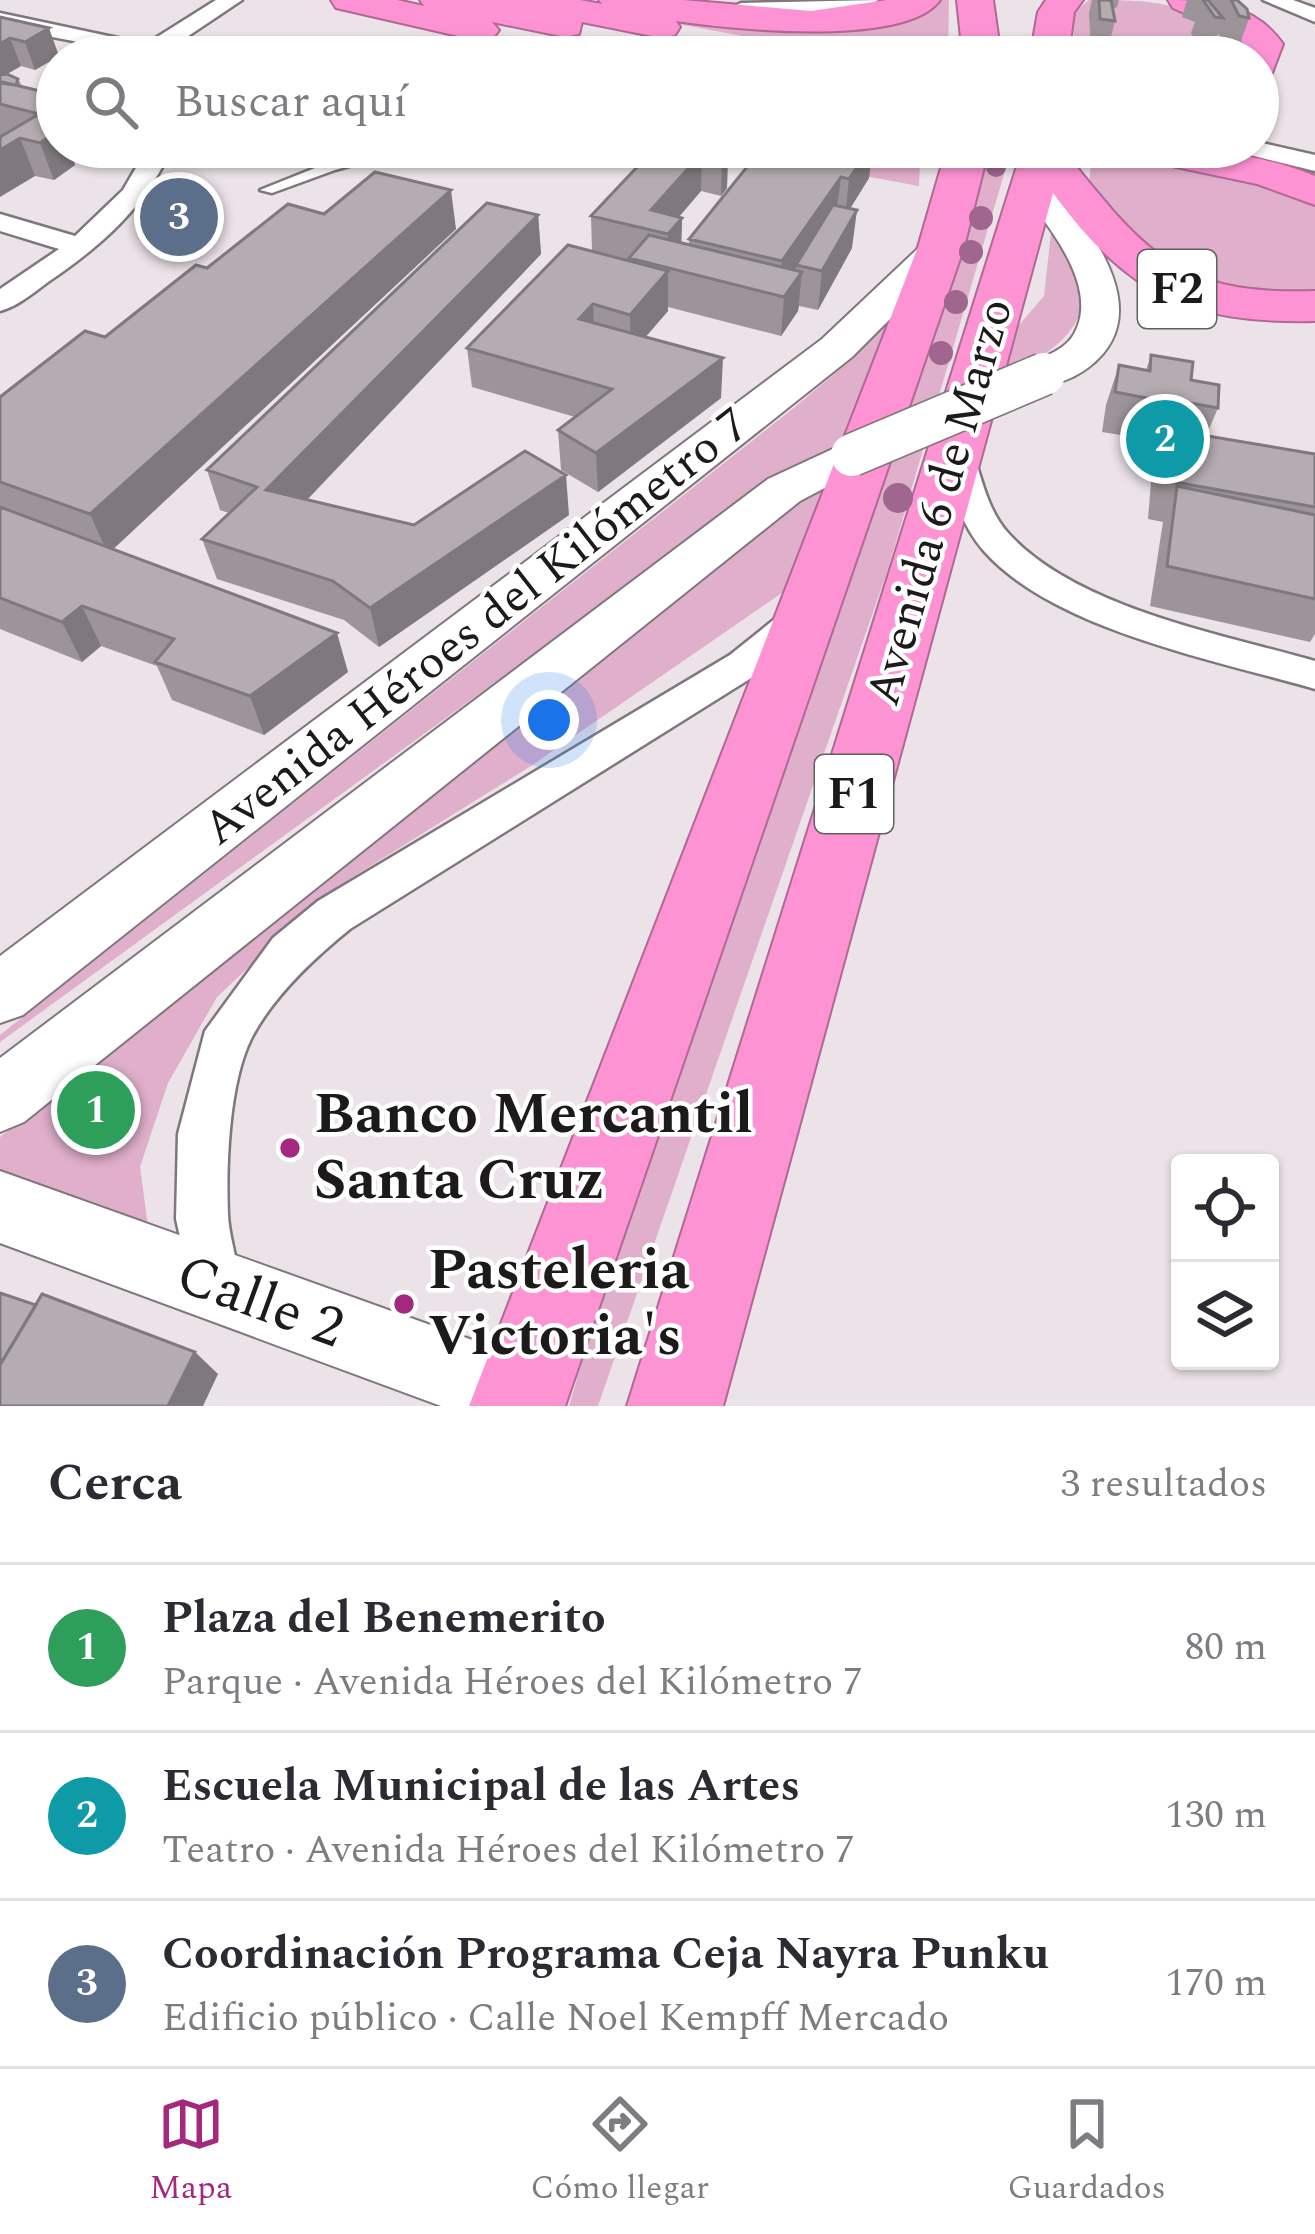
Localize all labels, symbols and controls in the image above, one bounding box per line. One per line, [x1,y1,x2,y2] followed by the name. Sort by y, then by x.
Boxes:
[36,36,1279,168] search box
[174,68,407,137] text: Buscar aquí
[78,69,144,135] icon: search
[140,172,218,262] pin: 3
[1138,250,1216,328] road number: F2
[847,290,1033,714] street label: Avenida 6 de Marzo
[187,390,765,864] street label: Avenida Héroes del Kilómetro 7
[1126,394,1204,484] pin: 2
[519,690,579,750] your location
[815,755,893,833] road number: F1
[57,1065,135,1155] pin: 1
[314,1072,753,1224] place label: Banco Mercantil Santa Cruz
[277,1135,303,1161] marker: Banco Mercantil Santa Cruz
[1171,1154,1279,1370] map controls
[1171,1154,1279,1262] button: locate
[428,1228,690,1380] place label: Pasteleria Victoria's
[164,1232,356,1372] street label: Calle 2
[1171,1262,1279,1370] button: layers
[391,1291,417,1317] marker: Pasteleria Victoria's
[48,1445,182,1523] text: Cerca
[1061,1455,1267,1514] text: 3 resultados
[162,1584,606,1653] text: Plaza del Benemerito
[76,1618,98,1677] text: 1
[1185,1618,1267,1677] text: 80 m
[162,1653,862,1712] text: Parque · Avenida Héroes del Kilómetro 7
[162,1752,800,1821] text: Escuela Municipal de las Artes
[76,1786,98,1845] text: 2
[1165,1786,1267,1845] text: 130 m
[162,1821,854,1880] text: Teatro · Avenida Héroes del Kilómetro 7
[162,1920,1049,1989] text: Coordinación Programa Ceja Nayra Punku
[76,1954,98,2013] text: 3
[1165,1954,1267,2013] text: 170 m
[162,1989,949,2048] text: Edificio público · Calle Noel Kempff Mercado
[149,2091,232,2213] tab: Mapa
[531,2091,709,2213] tab: Cómo llegar
[1008,2091,1166,2213] tab: Guardados

